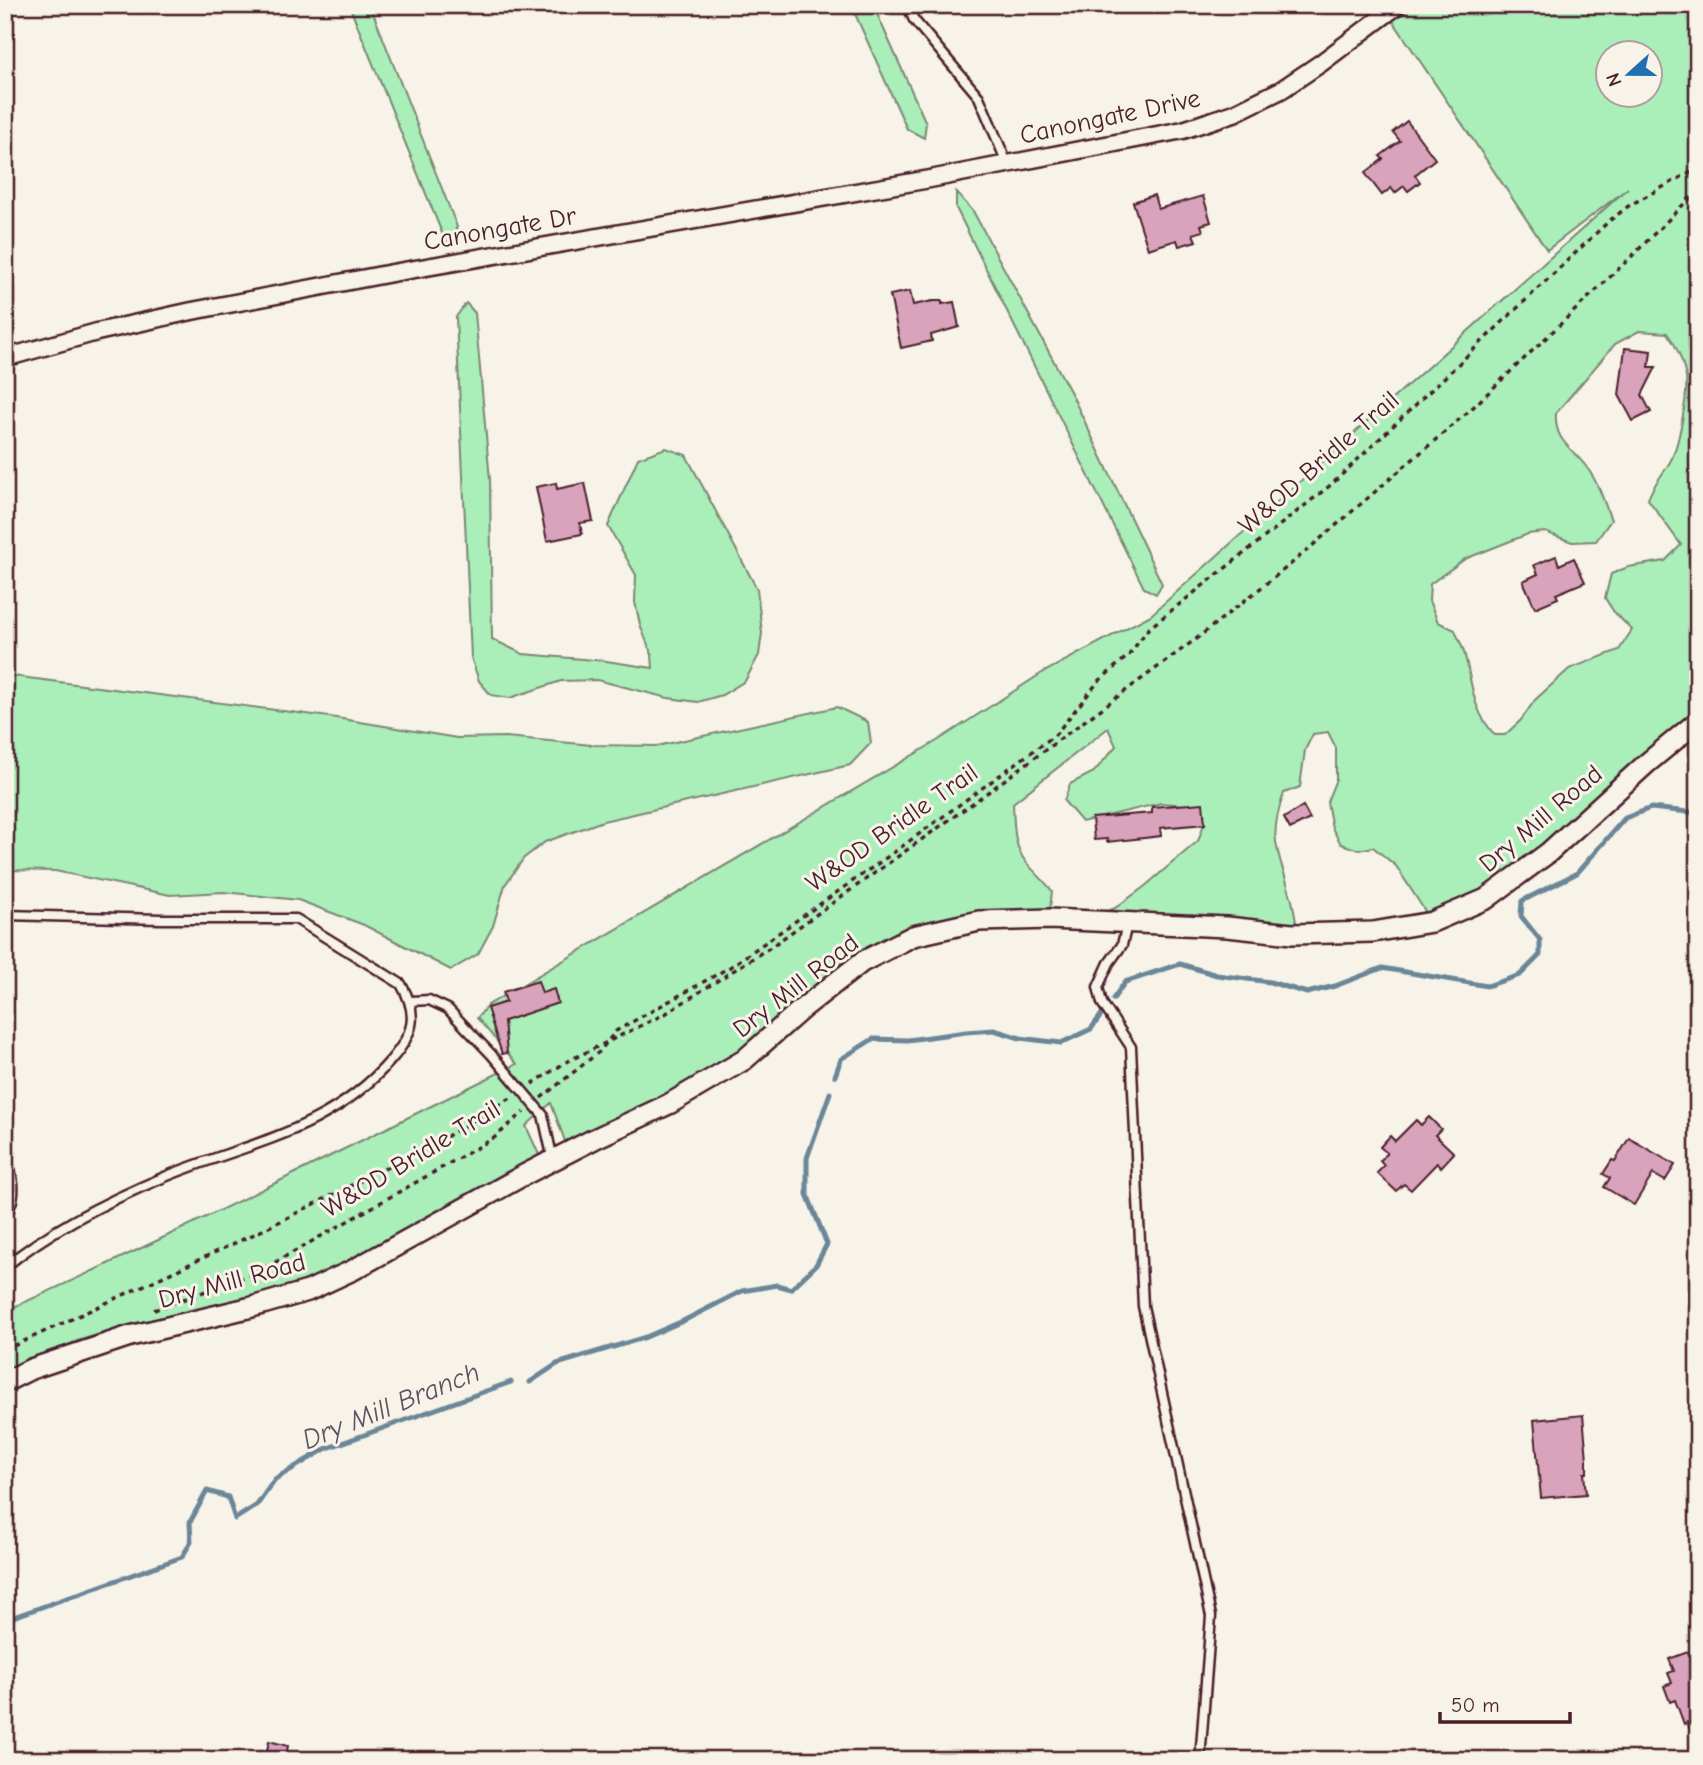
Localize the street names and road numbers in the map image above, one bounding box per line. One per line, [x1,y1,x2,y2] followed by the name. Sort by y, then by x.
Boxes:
[1017,83,1203,151] street label: Canongate Drive
[421,201,579,257] street label: Canongate Dr
[1233,385,1405,541] street label: W&OD Bridle Trail
[800,757,984,899] street label: W&OD Bridle Trail
[1474,759,1608,879] street label: Dry Mill Road
[727,928,865,1044] street label: Dry Mill Road
[316,1094,506,1224] street label: W&OD Bridle Trail
[155,1247,309,1315] street label: Dry Mill Road

